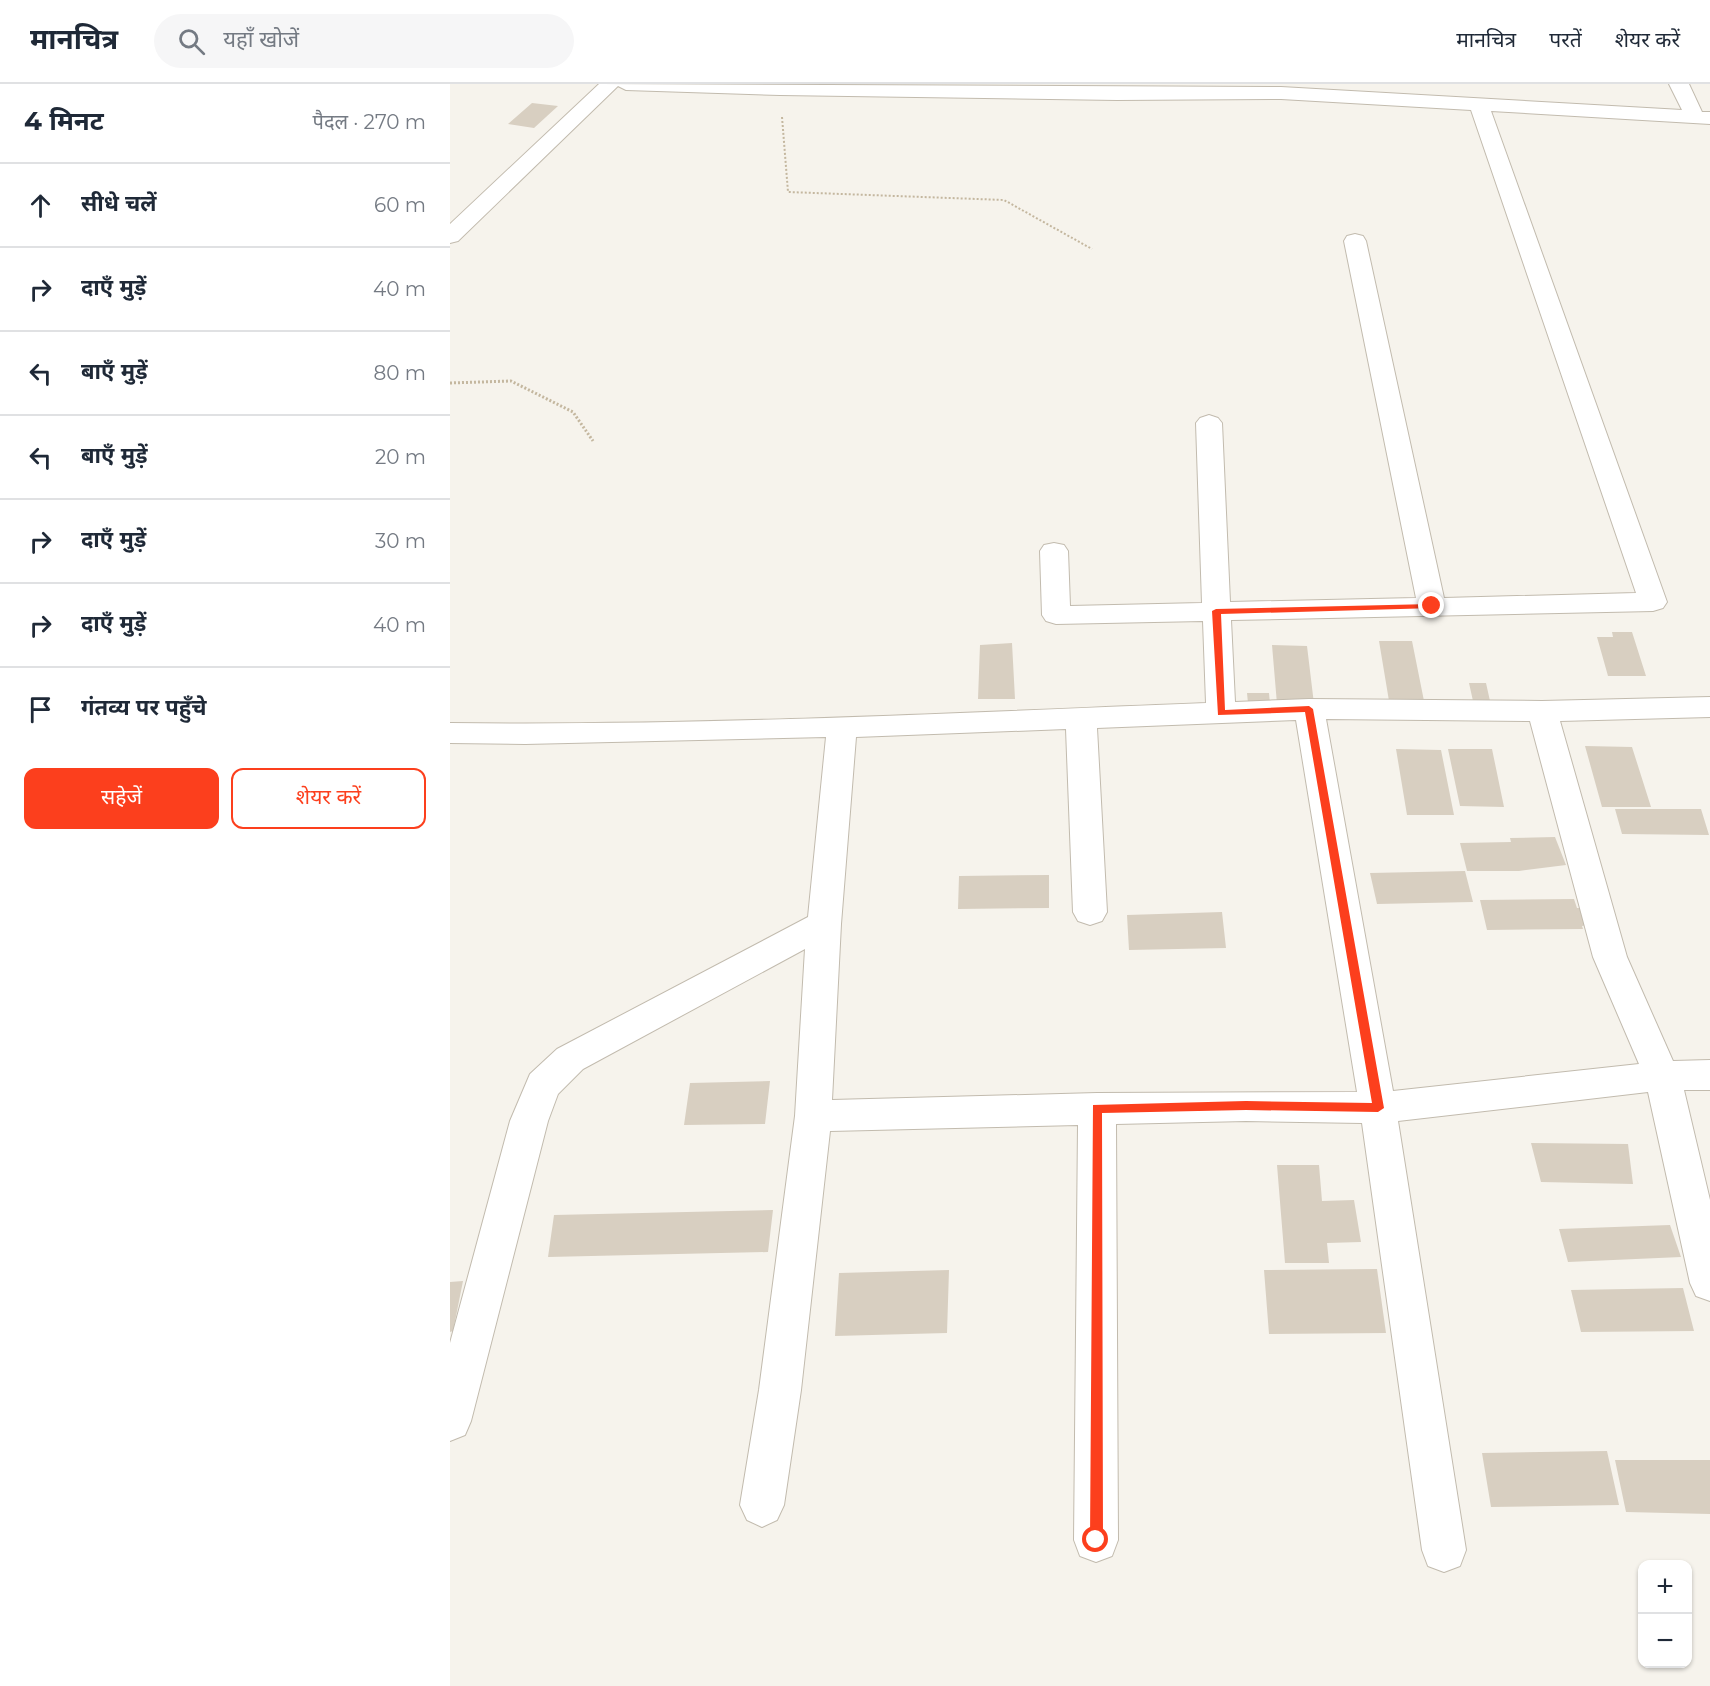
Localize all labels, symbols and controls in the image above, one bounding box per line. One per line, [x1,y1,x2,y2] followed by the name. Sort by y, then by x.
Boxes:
[154,14,574,68] search box
[30,22,118,56] text: मानचित्र
[175,25,208,58] icon: search
[223,26,299,53] text: यहाँ खोजें
[1456,27,1516,52] text: मानचित्र
[1549,27,1582,52] text: परतें
[1615,27,1680,52] text: शेयर करें
[24,105,104,137] text: 4 मिनट
[313,110,426,134] text: पैदल · 270 m
[24,189,57,222] icon: ahead
[81,190,157,217] text: सीधे चलें
[374,193,426,217] text: 60 m
[24,273,57,306] icon: right
[81,274,146,301] text: दाएँ मुड़ें
[373,277,426,301] text: 40 m
[24,357,57,390] icon: left
[81,358,148,385] text: बाएँ मुड़ें
[374,361,426,385] text: 80 m
[24,441,57,474] icon: left
[81,442,148,469] text: बाएँ मुड़ें
[375,445,426,469] text: 20 m
[24,525,57,558] icon: right
[81,526,146,553] text: दाएँ मुड़ें
[375,529,426,553] text: 30 m
[1418,592,1444,618] route end
[24,609,57,642] icon: right
[81,610,146,637] text: दाएँ मुड़ें
[373,613,426,637] text: 40 m
[24,693,57,726] icon: arrive
[81,694,207,721] text: गंतव्य पर पहुँचे
[24,768,219,829] button: सहेजें
[231,768,426,829] button: शेयर करें
[1082,1526,1108,1552] route start
[1638,1560,1692,1668] map controls
[1638,1560,1692,1614] button: +
[1638,1614,1692,1668] button: −

